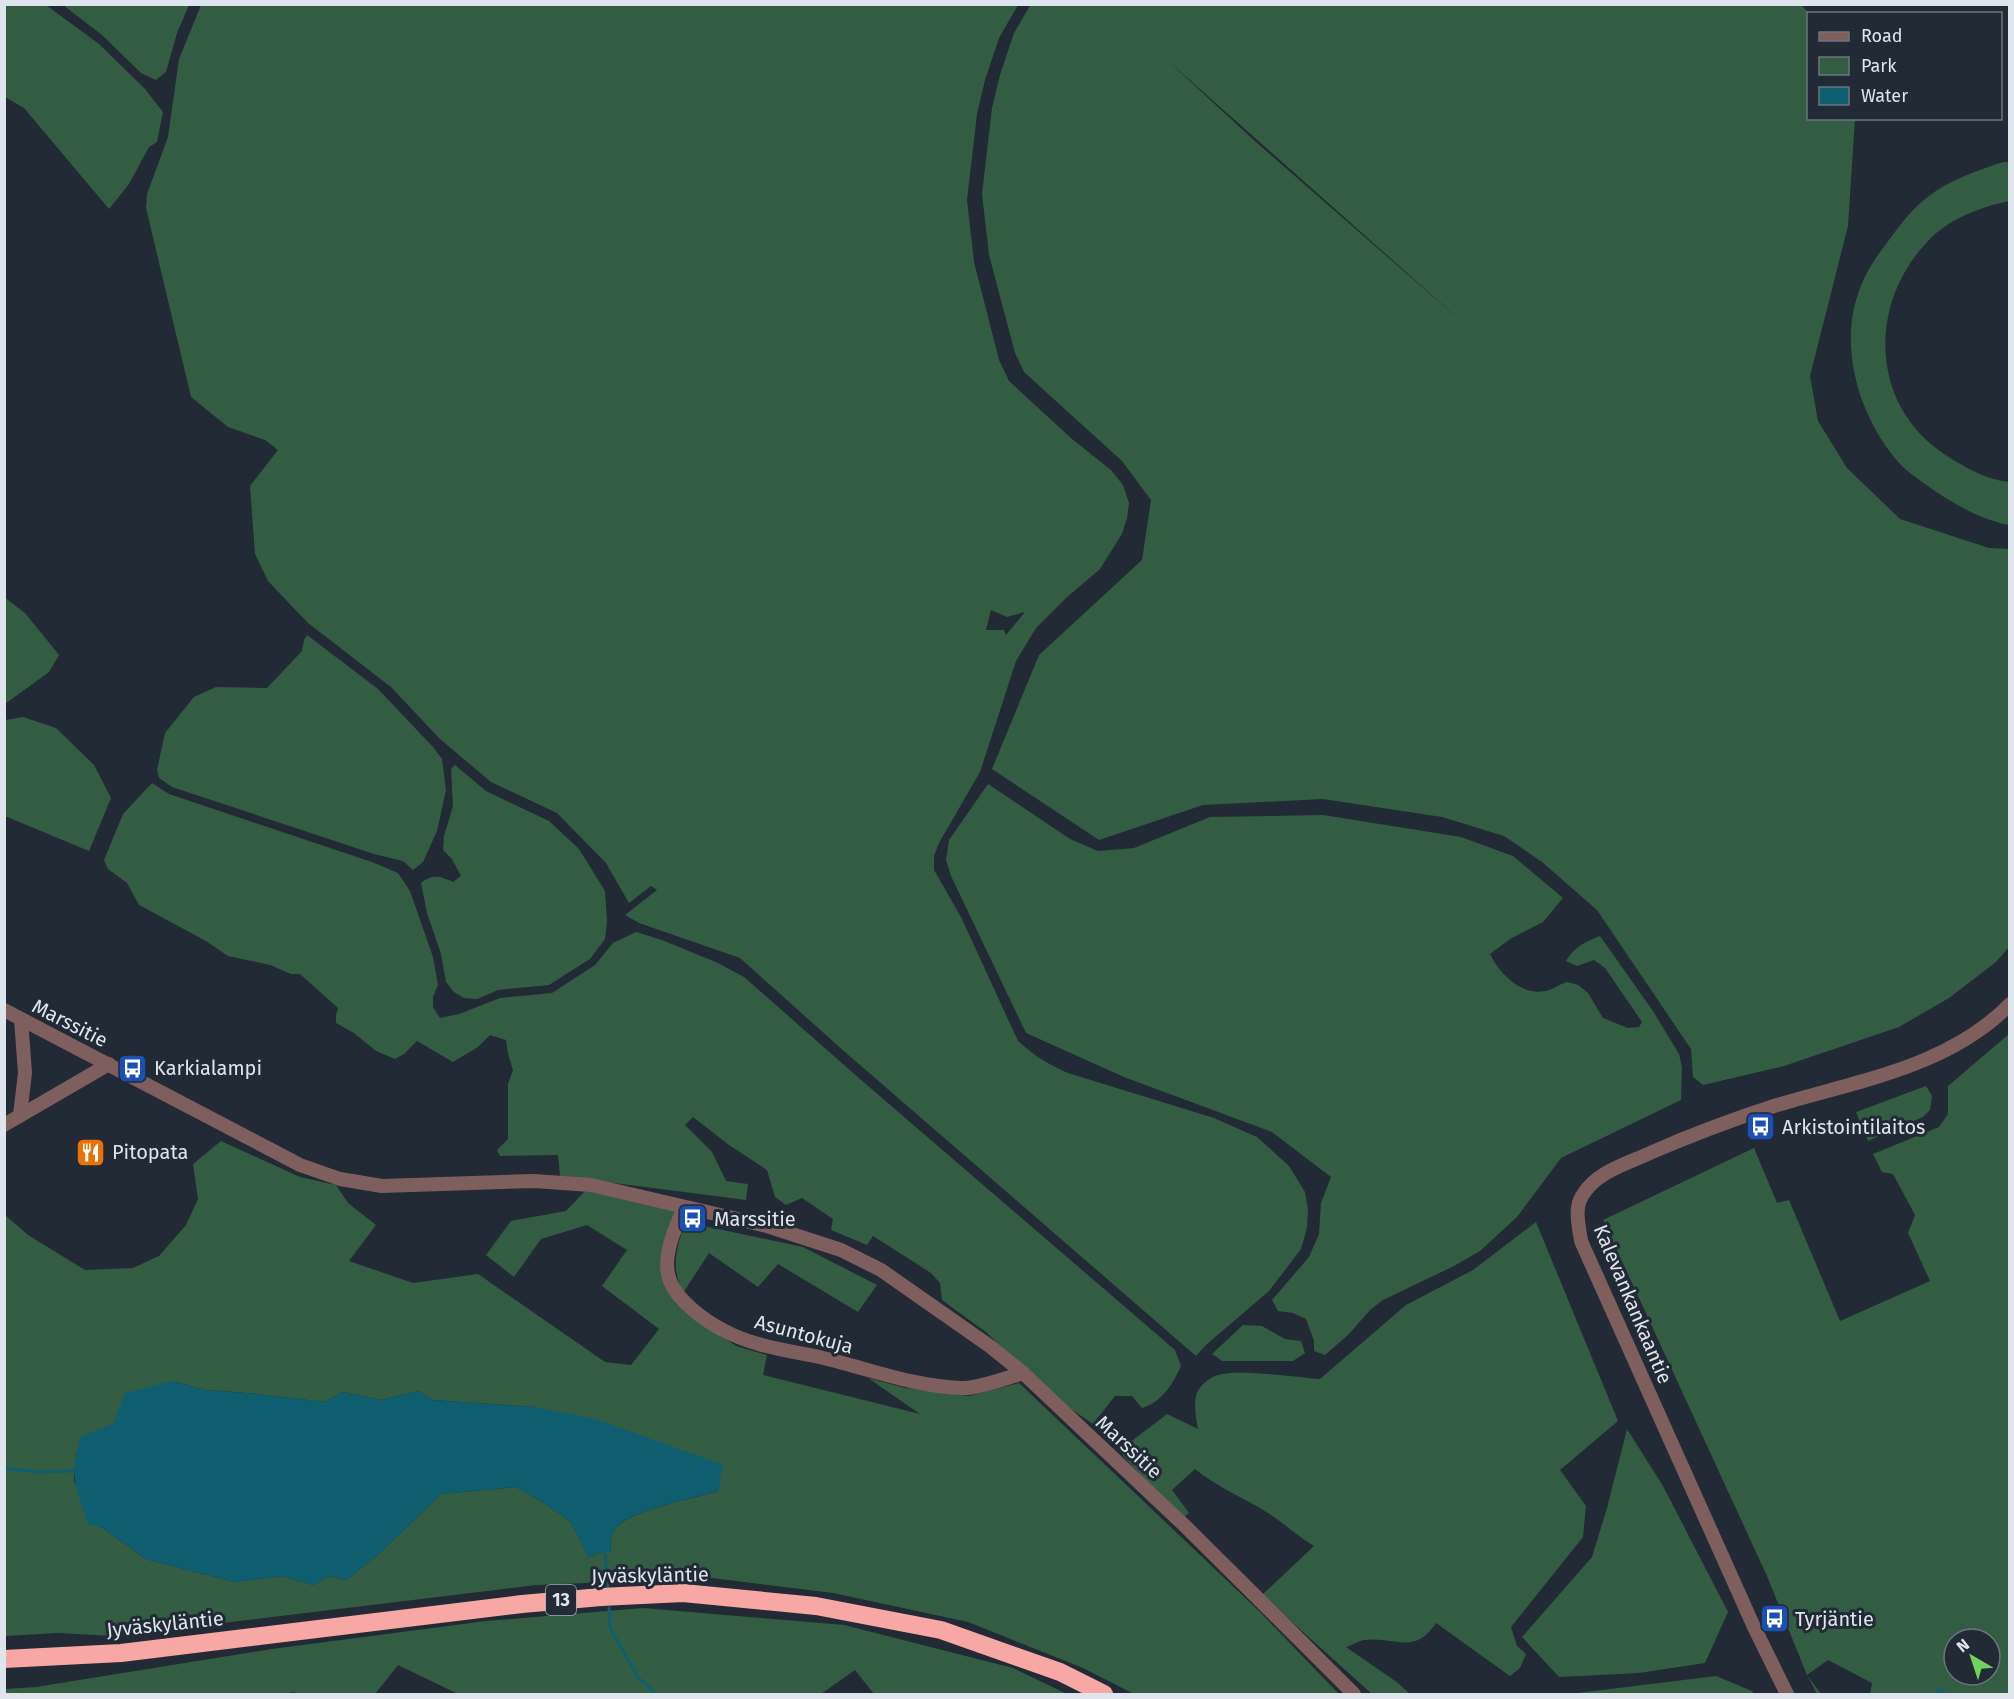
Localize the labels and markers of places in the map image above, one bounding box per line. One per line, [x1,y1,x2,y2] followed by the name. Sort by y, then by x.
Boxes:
[117,1052,149,1084] bus stop icon: Karkialampi
[154,1056,262,1080] place label: Karkialampi
[1745,1111,1777,1143] bus stop icon: Arkistointilaitos
[1782,1115,1925,1139] place label: Arkistointilaitos
[75,1136,107,1168] restaurant icon: Pitopata
[112,1140,188,1164] place label: Pitopata
[677,1203,709,1235] bus stop icon: Marssitie
[714,1207,796,1231] place label: Marssitie
[1758,1603,1790,1635] bus stop icon: Tyrjäntie
[1795,1607,1874,1631] place label: Tyrjäntie

